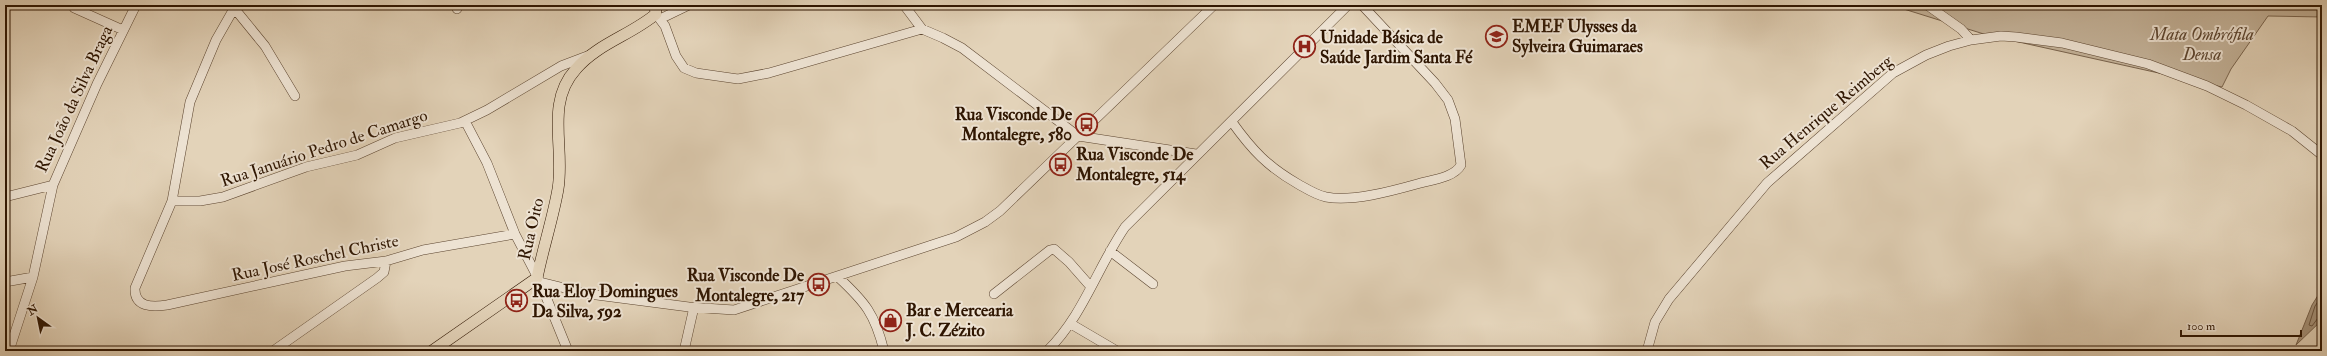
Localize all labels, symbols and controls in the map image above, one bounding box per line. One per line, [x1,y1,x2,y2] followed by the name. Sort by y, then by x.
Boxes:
[1512,16,1643,58] place label: EMEF Ulysses da Sylveira Guimaraes
[31,21,119,176] street label: Rua João da Silva Braga
[1483,23,1509,49] school or university icon: EMEF Ulysses da Sylveira Guimaraes
[2149,24,2254,65] park label: Mata Ombrófila Densa
[1320,27,1473,69] place label: Unidade Básica de Saúde Jardim Santa Fé
[1292,34,1318,60] hospital icon: Unidade Básica de Saúde Jardim Santa Fé
[1755,50,1897,174] street label: Rua Henrique Reimberg
[955,104,1073,146] place label: Rua Visconde De Montalegre, 580
[218,105,430,192] street label: Rua Januário Pedro de Camargo
[1074,111,1100,137] bus stop icon: Rua Visconde De Montalegre, 580
[1075,144,1194,186] place label: Rua Visconde De Montalegre, 514
[1048,151,1074,177] bus stop icon: Rua Visconde De Montalegre, 514
[514,196,548,262] street label: Rua Oito
[230,230,401,287] street label: Rua José Roschel Christe
[687,265,805,307] place label: Rua Visconde De Montalegre, 217
[806,272,832,298] bus stop icon: Rua Visconde De Montalegre, 217
[532,281,678,322] place label: Rua Eloy Domingues Da Silva, 592
[503,288,529,314] bus stop icon: Rua Eloy Domingues Da Silva, 592
[18,298,58,338] north arrow
[905,300,1014,342] place label: Bar e Mercearia J. C. Zézito
[24,301,41,319] text: N
[877,307,903,333] shop icon: Bar e Mercearia J. C. Zézito
[2181,312,2301,338] scale bar
[2187,319,2216,334] text: 100 m

